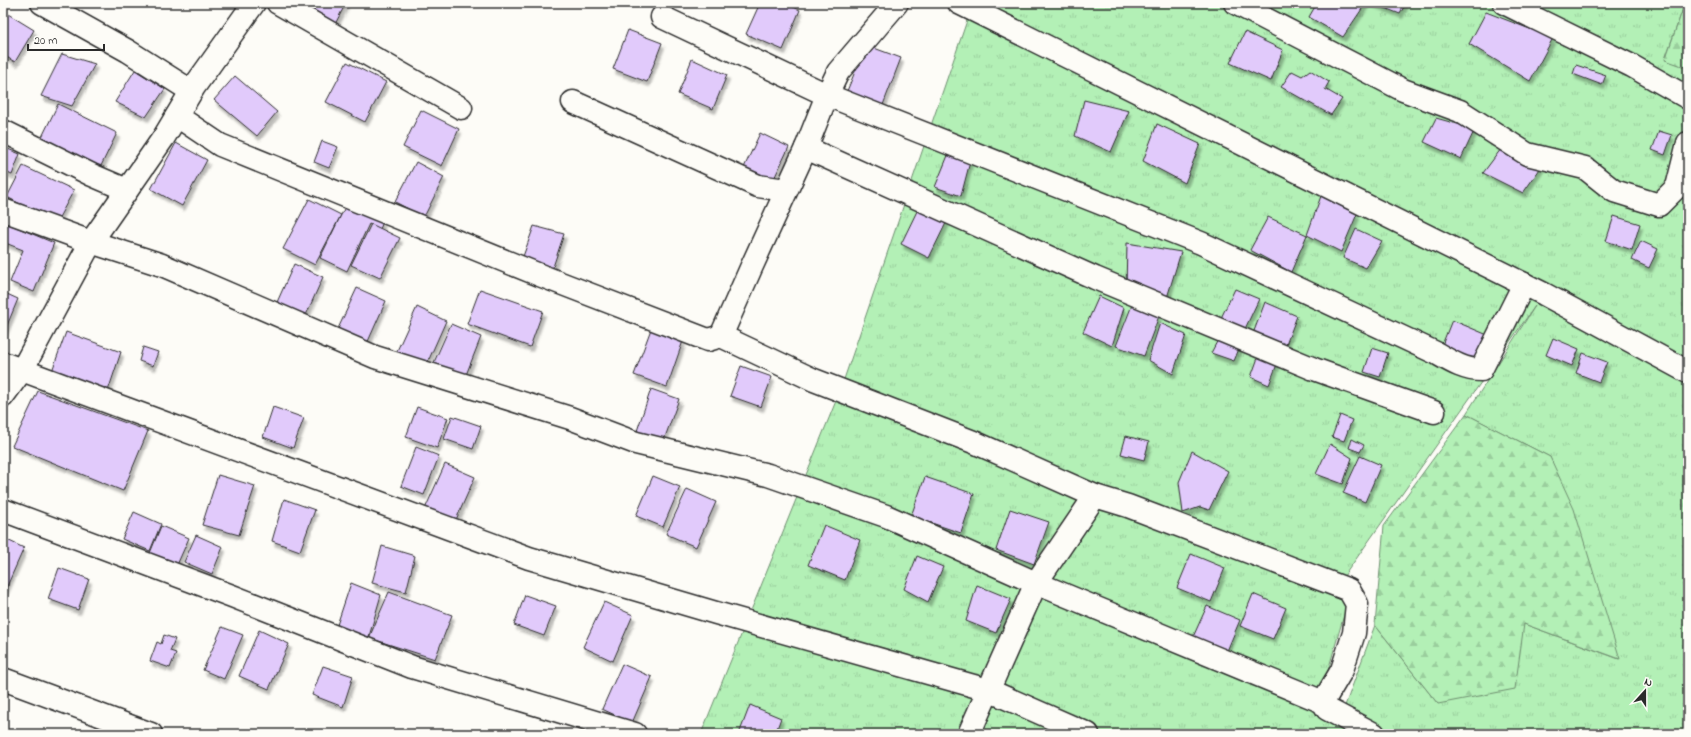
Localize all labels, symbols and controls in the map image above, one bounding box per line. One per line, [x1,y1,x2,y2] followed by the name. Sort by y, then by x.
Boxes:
[28,26,104,52] scale bar
[34,32,57,50] text: 20 m
[1625,671,1665,711] north arrow
[1642,674,1655,691] text: N

